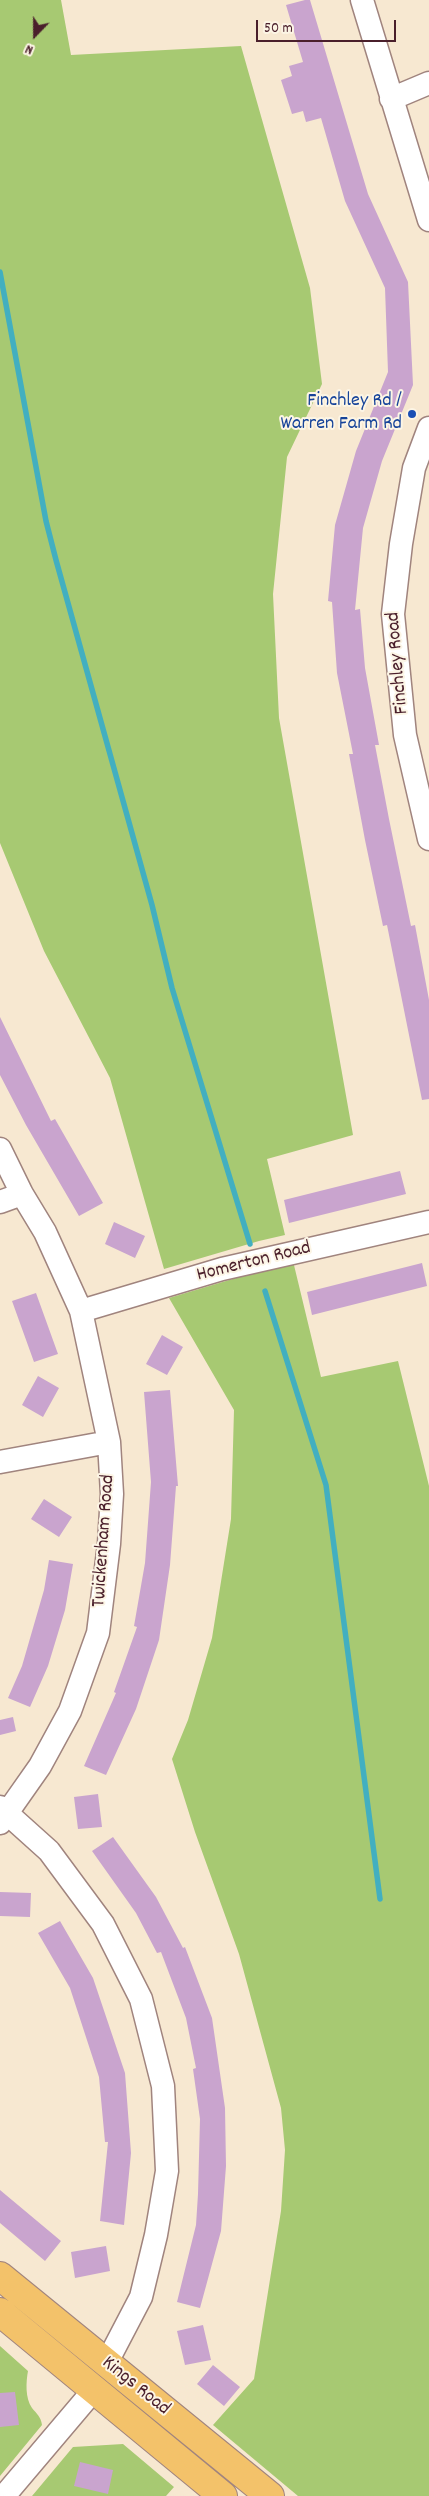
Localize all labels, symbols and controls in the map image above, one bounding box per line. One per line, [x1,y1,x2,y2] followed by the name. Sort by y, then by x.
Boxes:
[10,10,60,60] north arrow
[259,10,399,42] scale bar
[264,18,293,40] text: 50 m
[22,38,36,59] text: N
[281,390,402,437] place label: Finchley Rd / Warren Farm Rd
[406,408,418,420] marker: Finchley Rd / Warren Farm Rd
[383,611,415,715] street label: Finchley Road
[195,1237,313,1289] street label: Homerton Road
[88,1474,122,1608] street label: Twickenham Road
[96,2352,174,2422] street label: Kings Road

